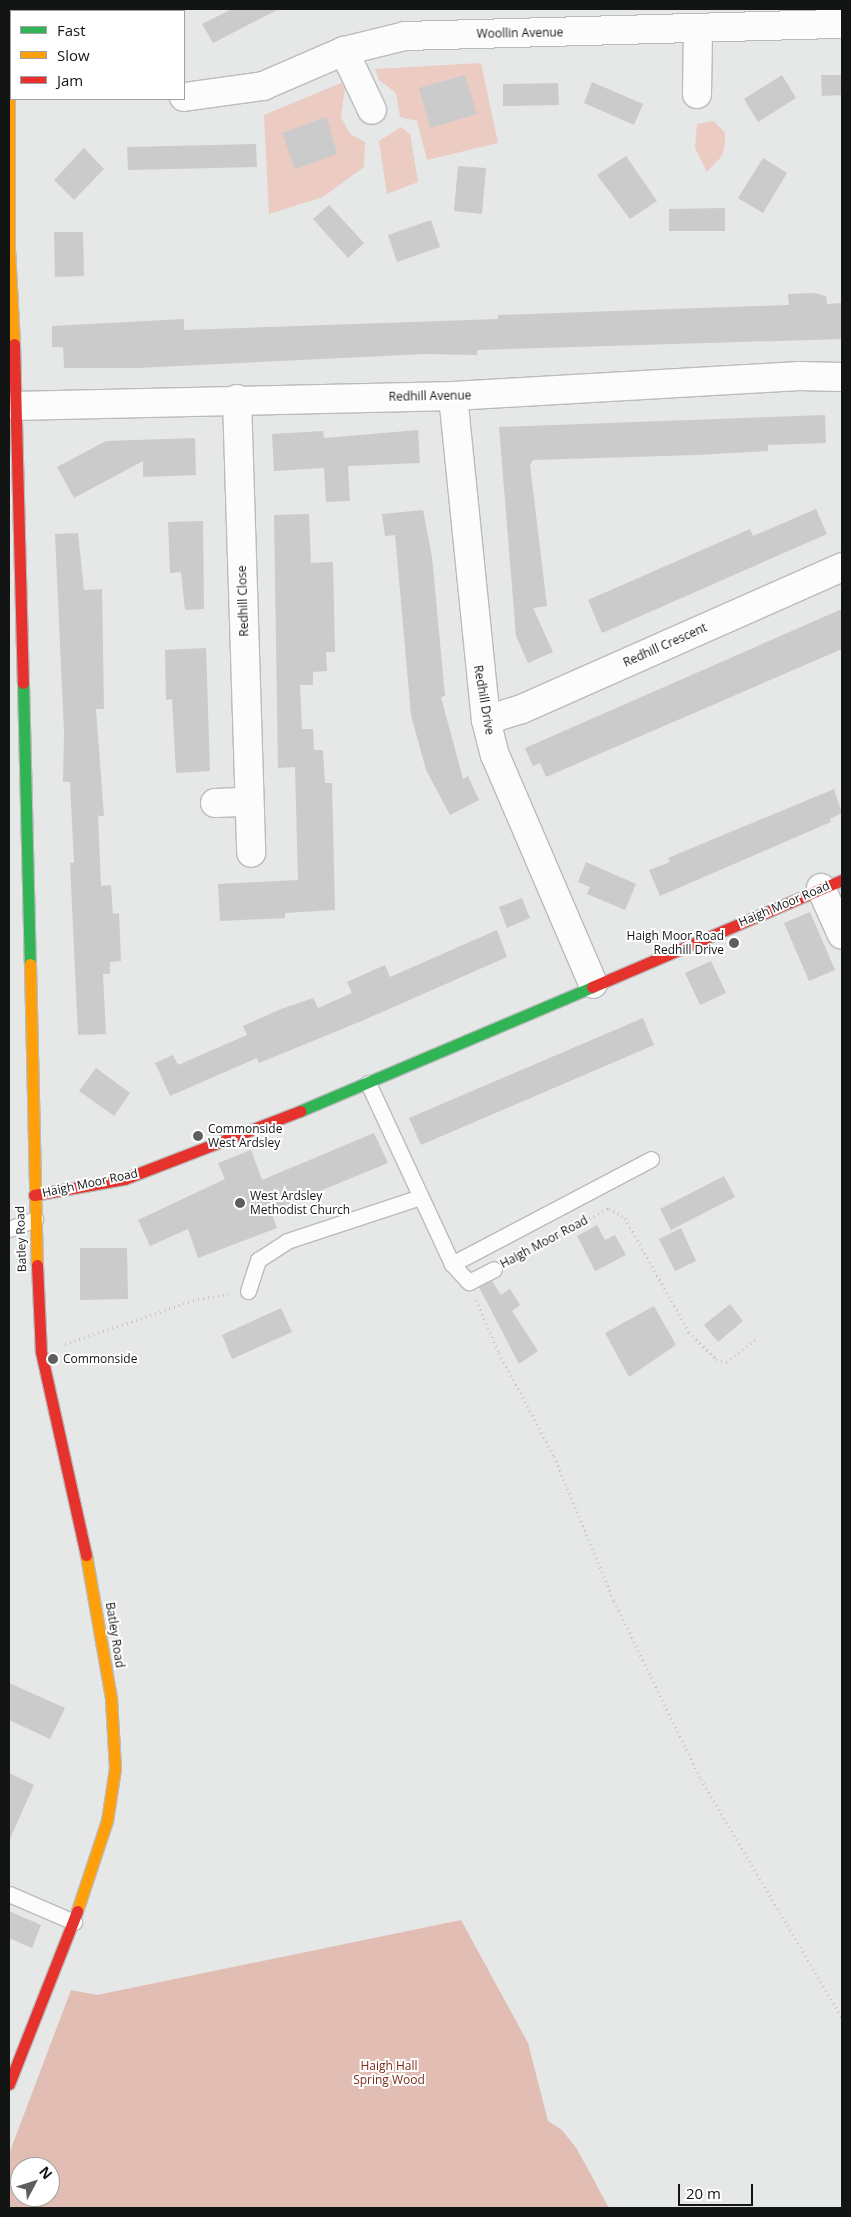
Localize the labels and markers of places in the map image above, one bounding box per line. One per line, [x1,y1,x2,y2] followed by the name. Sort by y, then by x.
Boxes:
[627,929,724,957] place label: Haigh Moor Road Redhill Drive
[728,937,740,949] marker: Haigh Moor Road Redhill Drive
[208,1122,282,1150] place label: Commonside West Ardsley
[192,1130,204,1142] marker: Commonside West Ardsley
[250,1189,350,1217] place label: West Ardsley Methodist Church
[234,1197,246,1209] marker: West Ardsley Methodist Church
[63,1352,137,1366] place label: Commonside
[47,1353,59,1365] marker: Commonside

